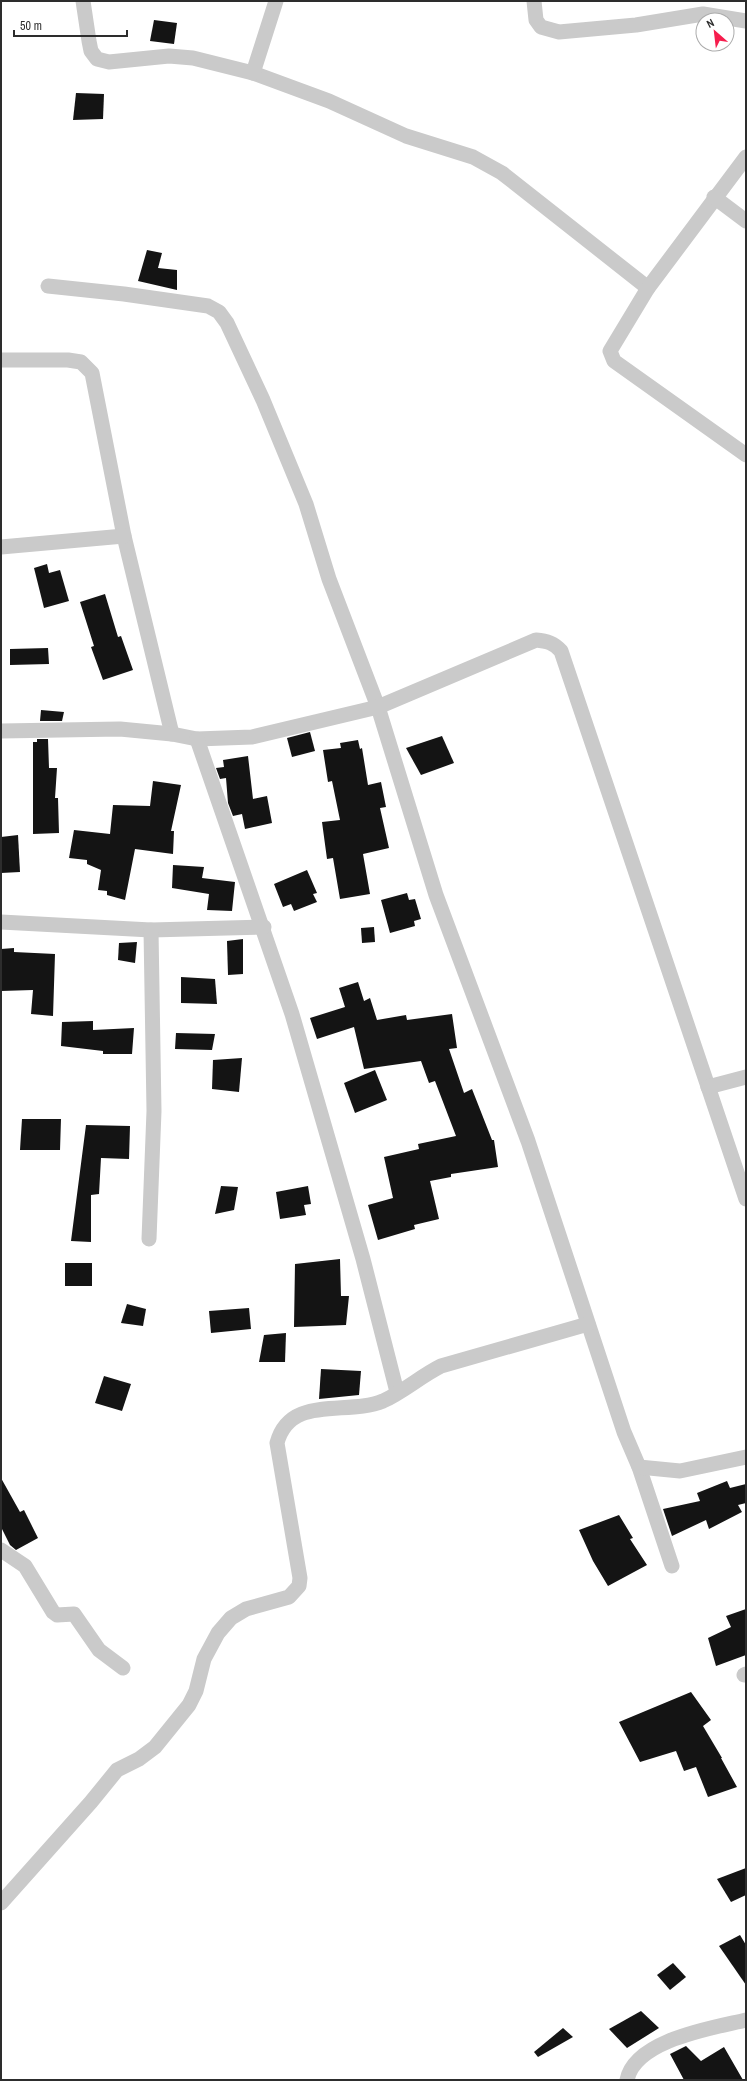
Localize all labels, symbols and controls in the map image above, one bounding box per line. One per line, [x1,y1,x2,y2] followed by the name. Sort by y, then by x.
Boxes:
[14,12,127,38] scale bar
[695,12,735,52] north arrow
[704,15,716,31] text: N
[20,18,42,34] text: 50 m

